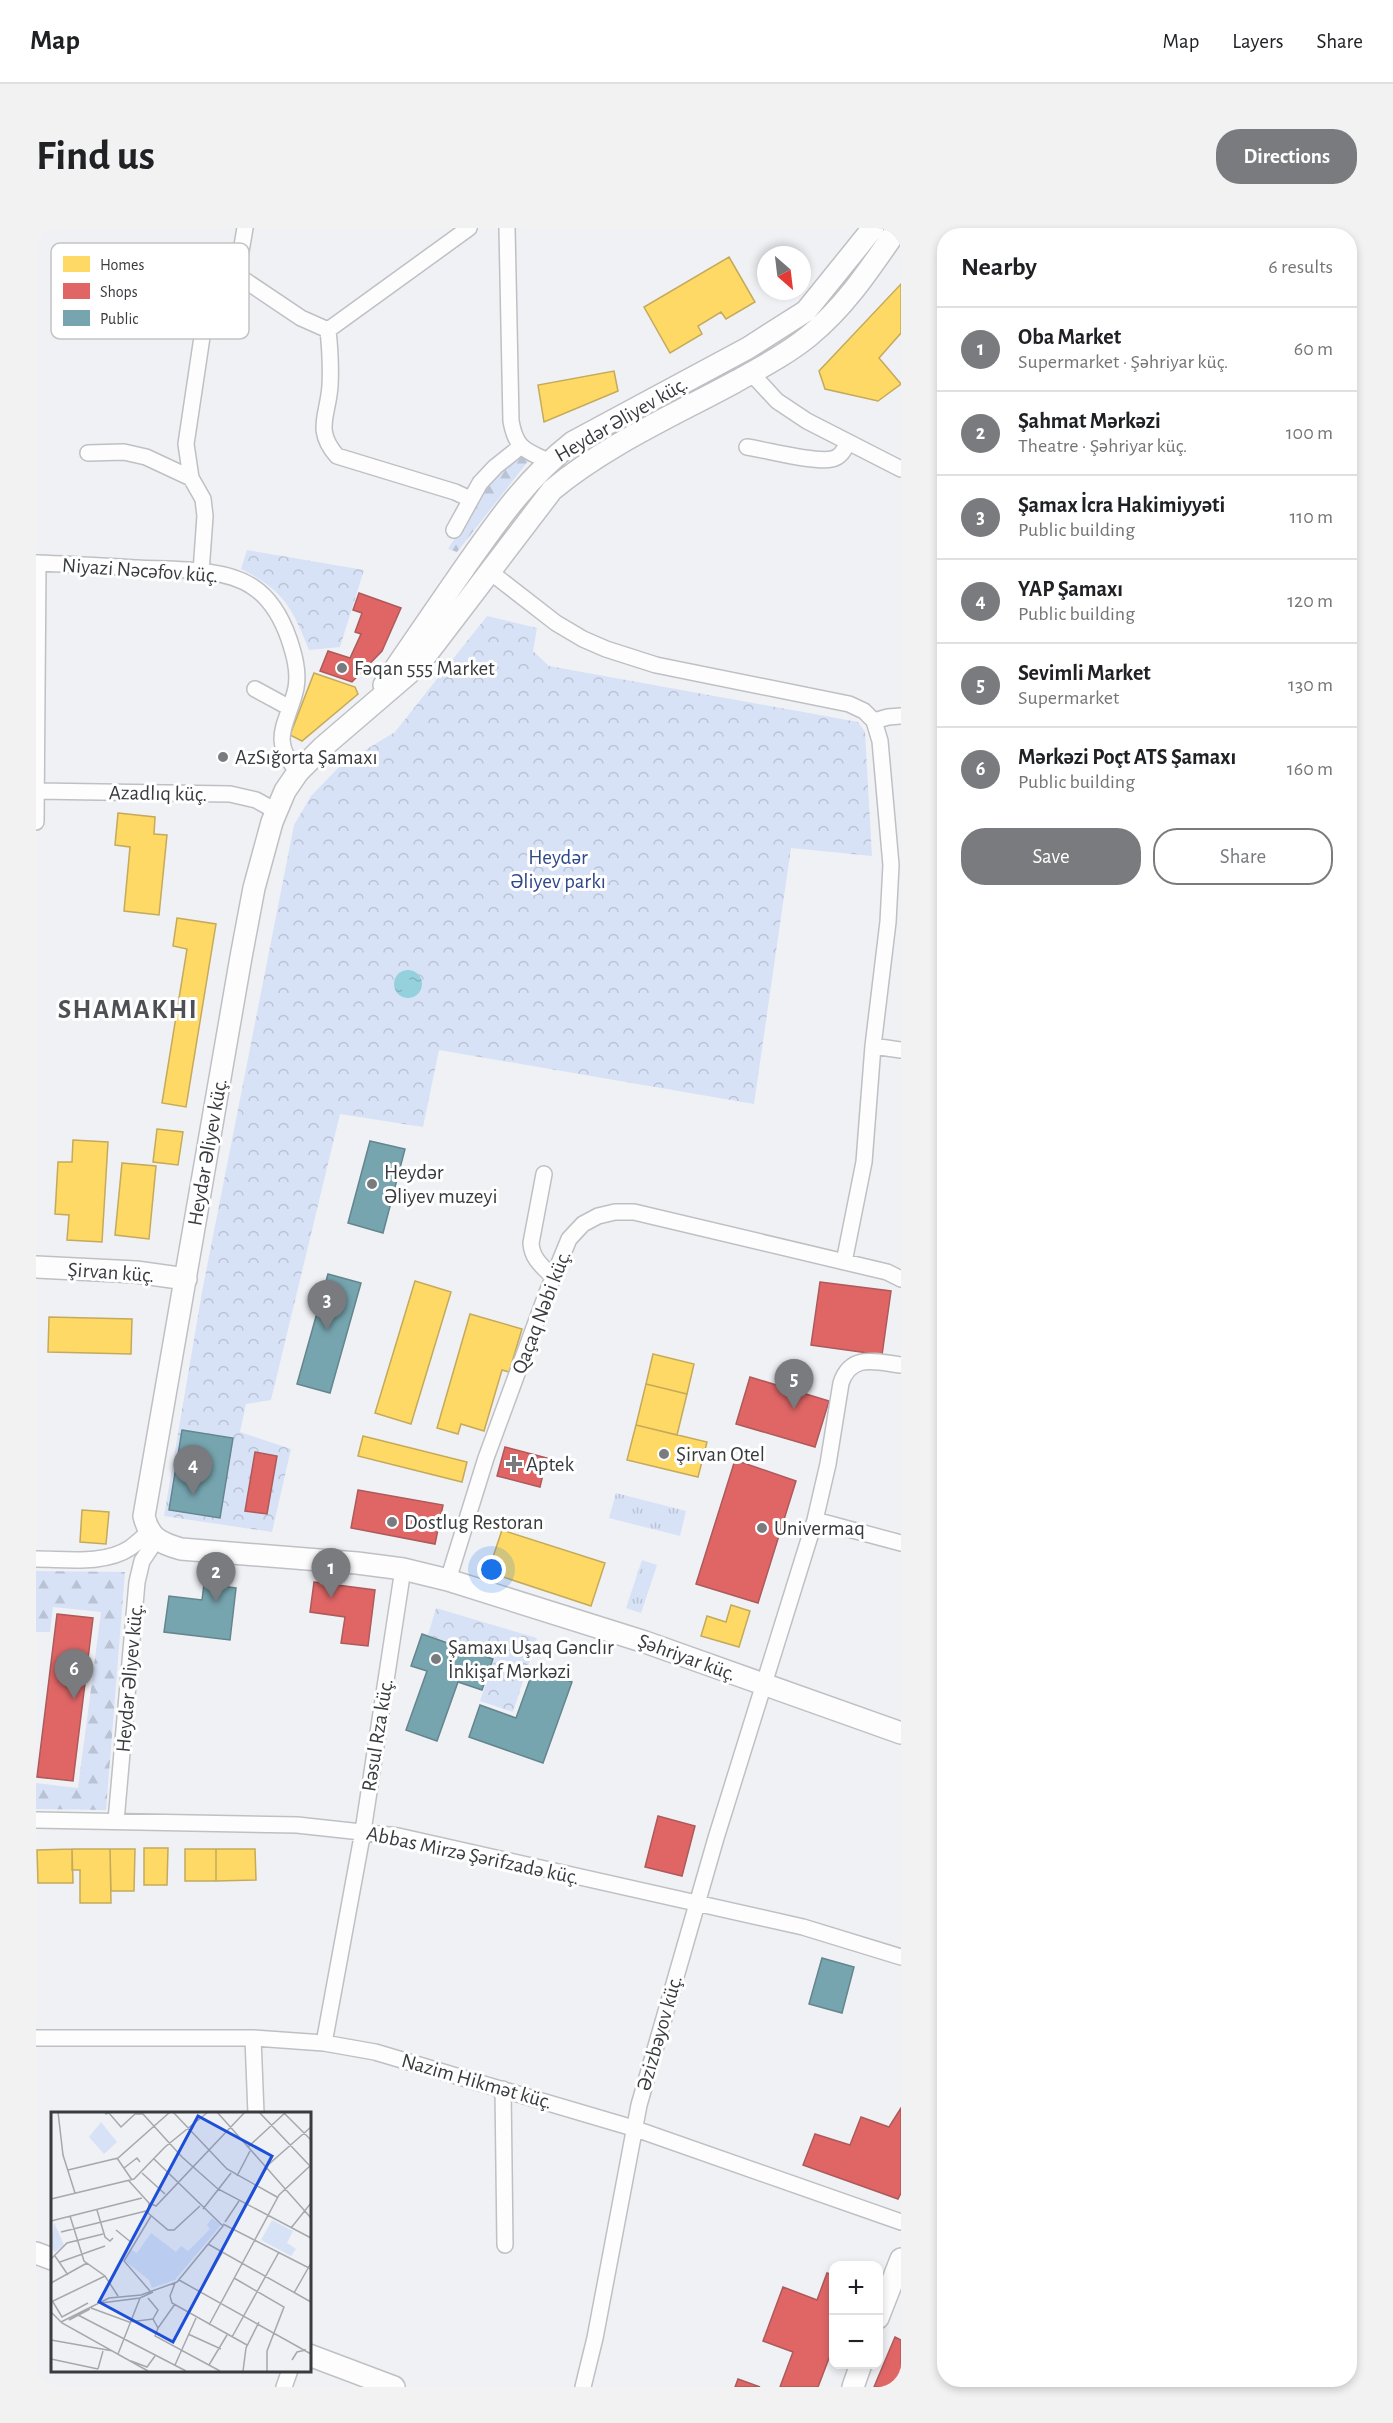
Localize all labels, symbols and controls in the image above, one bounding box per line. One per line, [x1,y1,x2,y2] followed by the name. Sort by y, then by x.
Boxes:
[30,27,80,55] text: Map
[1163,31,1199,52] text: Map
[1232,31,1283,52] text: Layers
[1316,31,1363,52] text: Share
[1216,129,1357,184] button: Directions
[36,135,155,177] text: Find us
[51,243,249,339] legend
[757,246,811,300] north arrow
[961,254,1037,280] text: Nearby
[100,257,144,273] text: Homes
[1268,257,1333,277] text: 6 results
[100,284,138,300] text: Shops
[100,311,138,327] text: Public
[1018,326,1121,348] text: Oba Market
[977,339,984,359] text: 1
[1294,339,1333,359] text: 60 m
[1018,352,1228,372] text: Supermarket · Şəhriyar küç.
[551,373,691,466] street label: Heydər Əliyev küç.
[1018,410,1161,432] text: Şahmat Mərkəzi
[976,423,985,443] text: 2
[1286,423,1333,443] text: 100 m
[1018,436,1187,456] text: Theatre · Şəhriyar küç.
[1018,494,1225,516] text: Şamax İcra Hakimiyyəti
[976,507,985,527] text: 3
[1289,507,1333,527] text: 110 m
[1018,520,1135,540] text: Public building
[61,555,219,586] street label: Niyazi Nəcəfov küç.
[1018,578,1123,600] text: YAP Şamaxı
[975,591,986,611] text: 4
[1287,591,1333,611] text: 120 m
[1018,604,1135,624] text: Public building
[354,658,495,679] place label: Fəqan 555 Market
[335,661,349,675] marker: Fəqan 555 Market
[1018,662,1151,684] text: Sevimli Market
[976,675,985,695] text: 5
[1288,675,1333,695] text: 130 m
[1018,688,1119,708] text: Supermarket
[1018,746,1236,768] text: Mərkəzi Poçt ATS Şamaxı
[235,747,377,768] place label: AzSığorta Şamaxı
[216,750,230,764] marker: AzSığorta Şamaxı
[976,759,985,779] text: 6
[1287,759,1333,779] text: 160 m
[1018,772,1135,792] text: Public building
[109,782,207,805] street label: Azadlıq küç.
[961,828,1141,885] button: Save
[1153,828,1333,885] button: Share
[510,847,606,892] park label: Heydər Əliyev parkı
[58,996,198,1023] district label: SHAMAKHI
[184,1077,231,1227] street label: Heydər Əliyev küç.
[384,1162,498,1207] place label: Heydər Əliyev muzeyi
[365,1177,379,1191] marker: Heydər Əliyev muzeyi
[508,1248,575,1377] street label: Qaçaq Nəbi küç.
[67,1259,155,1286] street label: Şirvan küç.
[308,1280,346,1330] pin: 3
[774,1360,813,1409] pin: 5
[676,1444,765,1465] place label: Şirvan Otel
[174,1446,212,1495] pin: 4
[657,1447,671,1461] marker: Şirvan Otel
[526,1454,574,1475] place label: Aptek
[507,1457,521,1471] marker: Aptek
[404,1512,544,1533] place label: Dostlug Restoran
[385,1515,399,1529] marker: Dostlug Restoran
[774,1518,865,1539] place label: Univermaq
[755,1521,769,1535] marker: Univermaq
[312,1548,350,1598] pin: 1
[196,1552,236,1602] pin: 2
[477,1555,506,1584] your location
[113,1603,146,1753] street label: Heydər Əliyev küç.
[635,1630,739,1685] street label: Şəhriyar küç.
[448,1637,614,1682] place label: Şamaxı Uşaq Gənclır İnkişaf Mərkəzi
[54,1650,93,1699] pin: 6
[429,1652,443,1666] marker: Şamaxı Uşaq Gənclır İnkişaf Mərkəzi
[358,1677,397,1793] street label: Rəsul Rza küç.
[365,1823,581,1888] street label: Abbas Mirzə Şərifzadə küç.
[633,1973,686,2093] street label: Əzizbəyov küç.
[399,2050,555,2113] street label: Nazim Hikmət küç.
[51,2112,310,2372] inset map
[829,2261,883,2369] map controls
[829,2261,883,2315] button: +
[829,2315,883,2369] button: −

